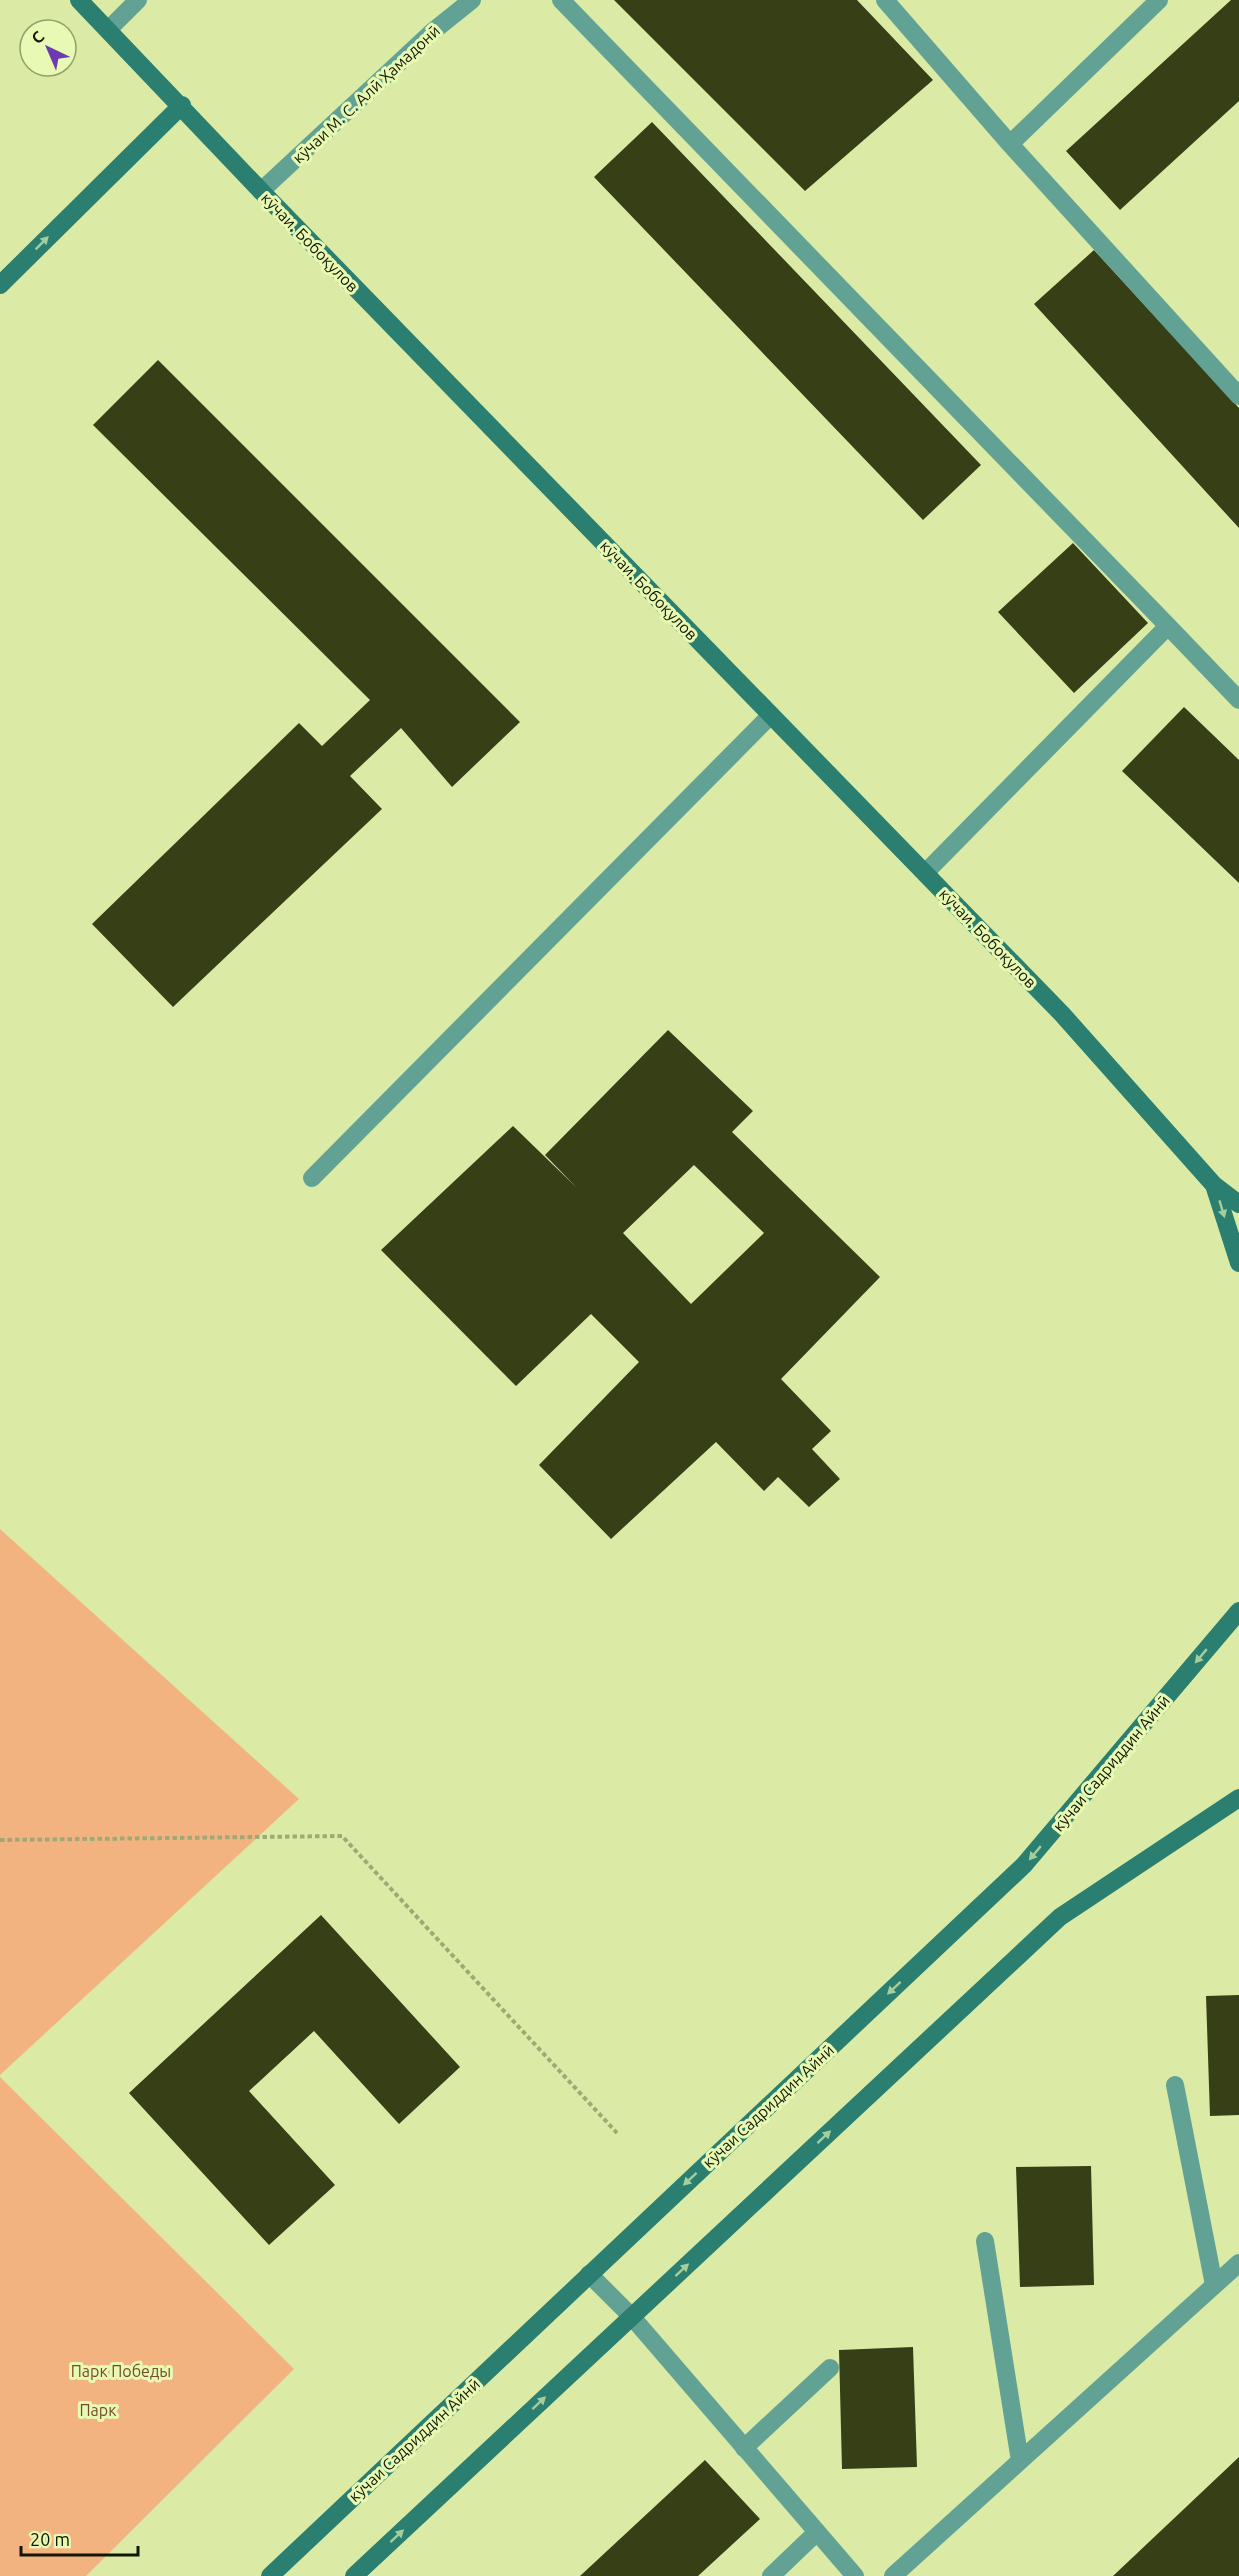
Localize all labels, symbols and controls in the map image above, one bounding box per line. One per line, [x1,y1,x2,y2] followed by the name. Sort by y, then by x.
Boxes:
[18,18,78,78] north arrow
[289,21,443,167] street label: кӯчаи М. С. Алӣ Ҳамадонӣ
[28,27,48,47] text: С
[258,189,362,295] street label: кӯчаи. Бобоқулов
[34,237,48,251] one-way arrow
[597,537,701,643] street label: кӯчаи. Бобоқулов
[936,885,1040,991] street label: кӯчаи. Бобоқулов
[1218,1200,1227,1218] one-way arrow
[1195,1648,1208,1663] one-way arrow
[1049,1691,1173,1835] street label: кӯчаи Садриддин Айнӣ
[1028,1845,1041,1861] one-way arrow
[886,1981,901,1995] one-way arrow
[699,2041,837,2171] street label: кӯчаи Садриддин Айнӣ
[817,2130,832,2144] one-way arrow
[683,2172,698,2186] one-way arrow
[674,2264,689,2277] one-way arrow
[71,2362,171,2380] park label: Парк Победы
[345,2375,483,2505] street label: кӯчаи Садриддин Айнӣ
[532,2396,547,2410] one-way arrow
[80,2401,116,2419] park label: Парк
[21,2519,138,2557] scale bar
[30,2529,70,2549] text: 20 m
[389,2529,404,2543] one-way arrow

